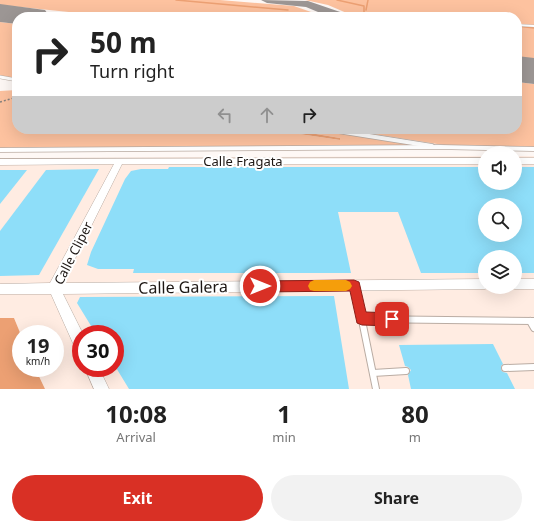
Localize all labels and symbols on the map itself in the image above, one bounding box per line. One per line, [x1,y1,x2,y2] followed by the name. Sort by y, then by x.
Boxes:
[203,152,283,170] street label: Calle Fragata
[49,218,97,288] street label: Calle Cliper
[239,265,281,307] position arrow
[138,275,228,299] street label: Calle Galera
[375,302,409,336] pin
[72,325,124,377] speed limit sign: 30

